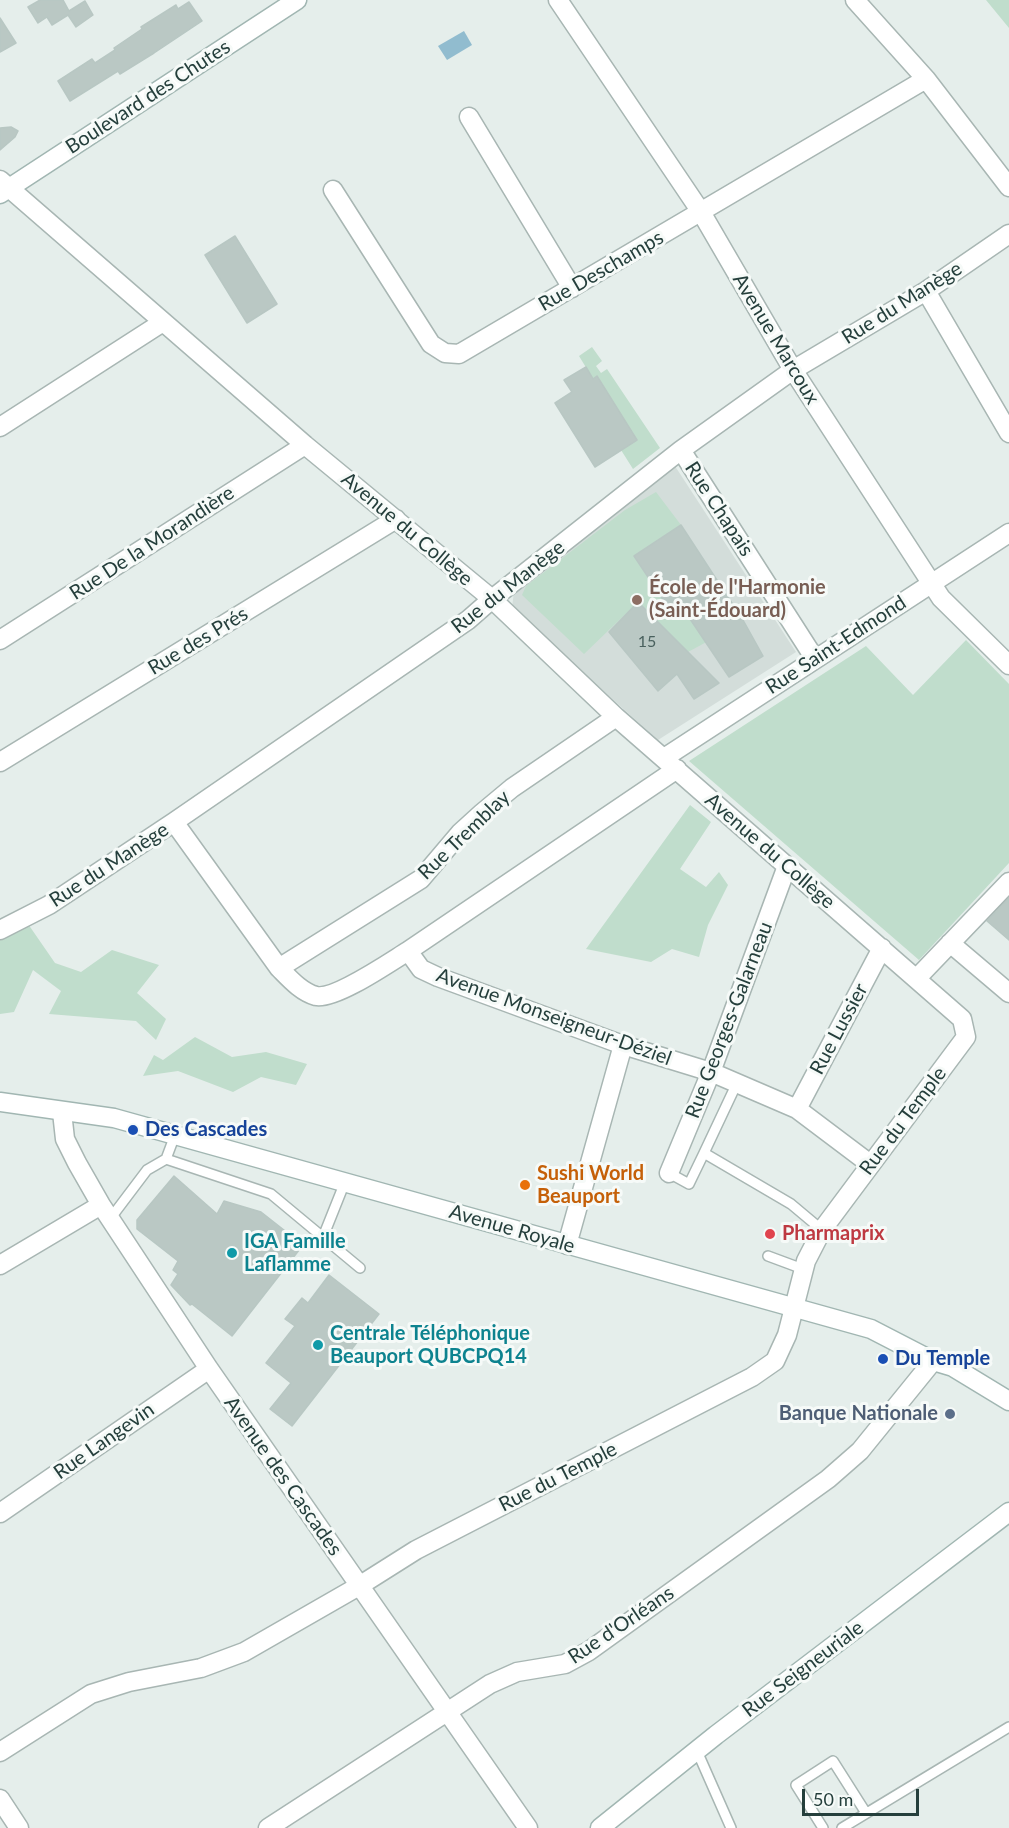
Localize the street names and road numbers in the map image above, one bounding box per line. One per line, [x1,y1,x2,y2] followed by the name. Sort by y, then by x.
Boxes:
[61,35,235,159] street label: Boulevard des Chutes
[534,226,668,316] street label: Rue Deschamps
[837,256,967,350] street label: Rue du Manège
[728,269,824,409] street label: Avenue Marcoux
[680,457,758,561] street label: Rue Chapais
[336,467,478,591] street label: Avenue du Collège
[65,481,239,605] street label: Rue De la Morandière
[447,535,569,639] street label: Rue du Manège
[761,591,911,699] street label: Rue Saint-Edmond
[144,602,252,680] street label: Rue des Prés
[413,785,515,885] street label: Rue Tremblay
[700,788,840,914] street label: Avenue du Collège
[45,818,173,912] street label: Rue du Manège
[680,918,778,1122] street label: Rue Georges-Galarneau
[433,963,675,1071] street label: Avenue Monseigneur-Déziel
[805,979,873,1079] street label: Rue Lussier
[855,1062,951,1180] street label: Rue du Temple
[446,1200,578,1258] street label: Avenue Royale
[219,1392,347,1560] street label: Avenue des Cascades
[49,1398,159,1484] street label: Rue Langevin
[495,1437,621,1517] street label: Rue du Temple
[564,1581,678,1669] street label: Rue d'Orléans
[738,1616,868,1722] street label: Rue Seigneuriale

